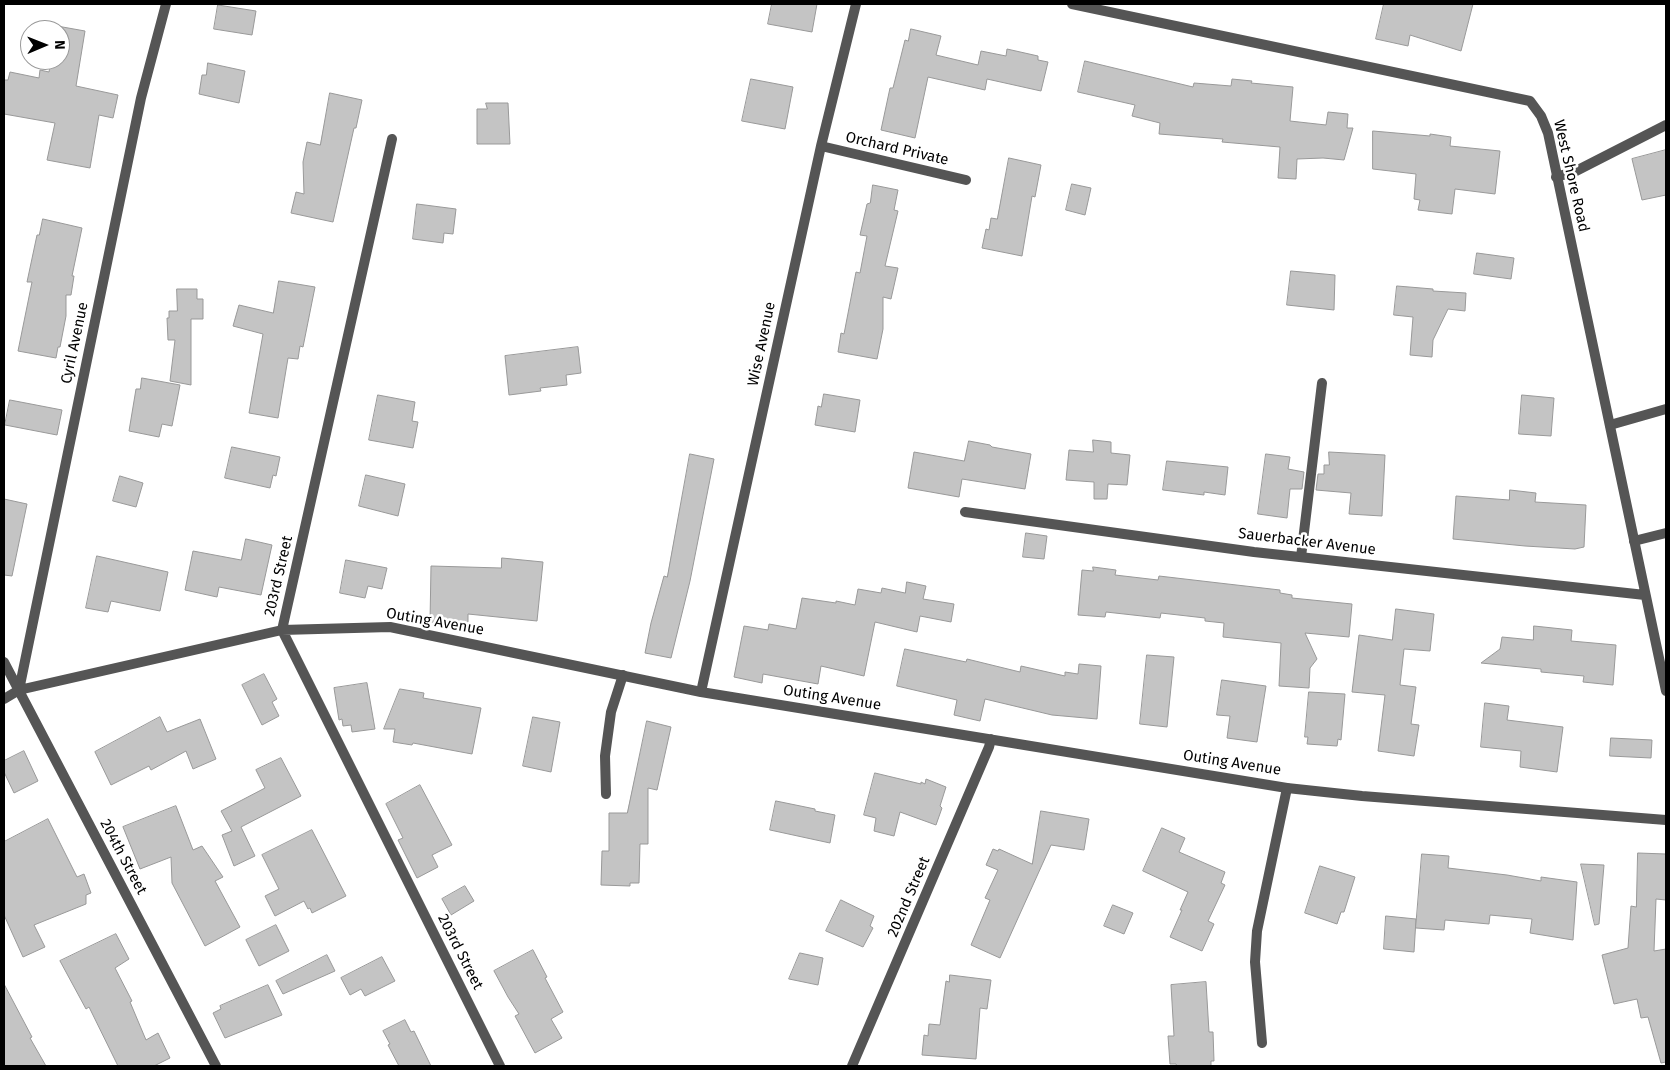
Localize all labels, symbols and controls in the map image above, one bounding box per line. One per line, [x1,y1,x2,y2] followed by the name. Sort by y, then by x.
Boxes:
[20,20,70,70] north arrow
[51,40,68,50] text: N
[1549,118,1593,234] street label: West Shore Road
[844,128,950,170] street label: Orchard Private
[58,300,92,386] street label: Cyril Avenue
[744,300,780,388] street label: Wise Avenue
[1237,525,1377,559] street label: Sauerbacker Avenue
[261,534,297,618] street label: 203rd Street
[385,605,485,639] street label: Outing Avenue
[782,681,882,715] street label: Outing Avenue
[1182,746,1282,780] street label: Outing Avenue
[96,816,150,898] street label: 204th Street
[884,854,934,940] street label: 202nd Street
[433,911,487,993] street label: 203rd Street

